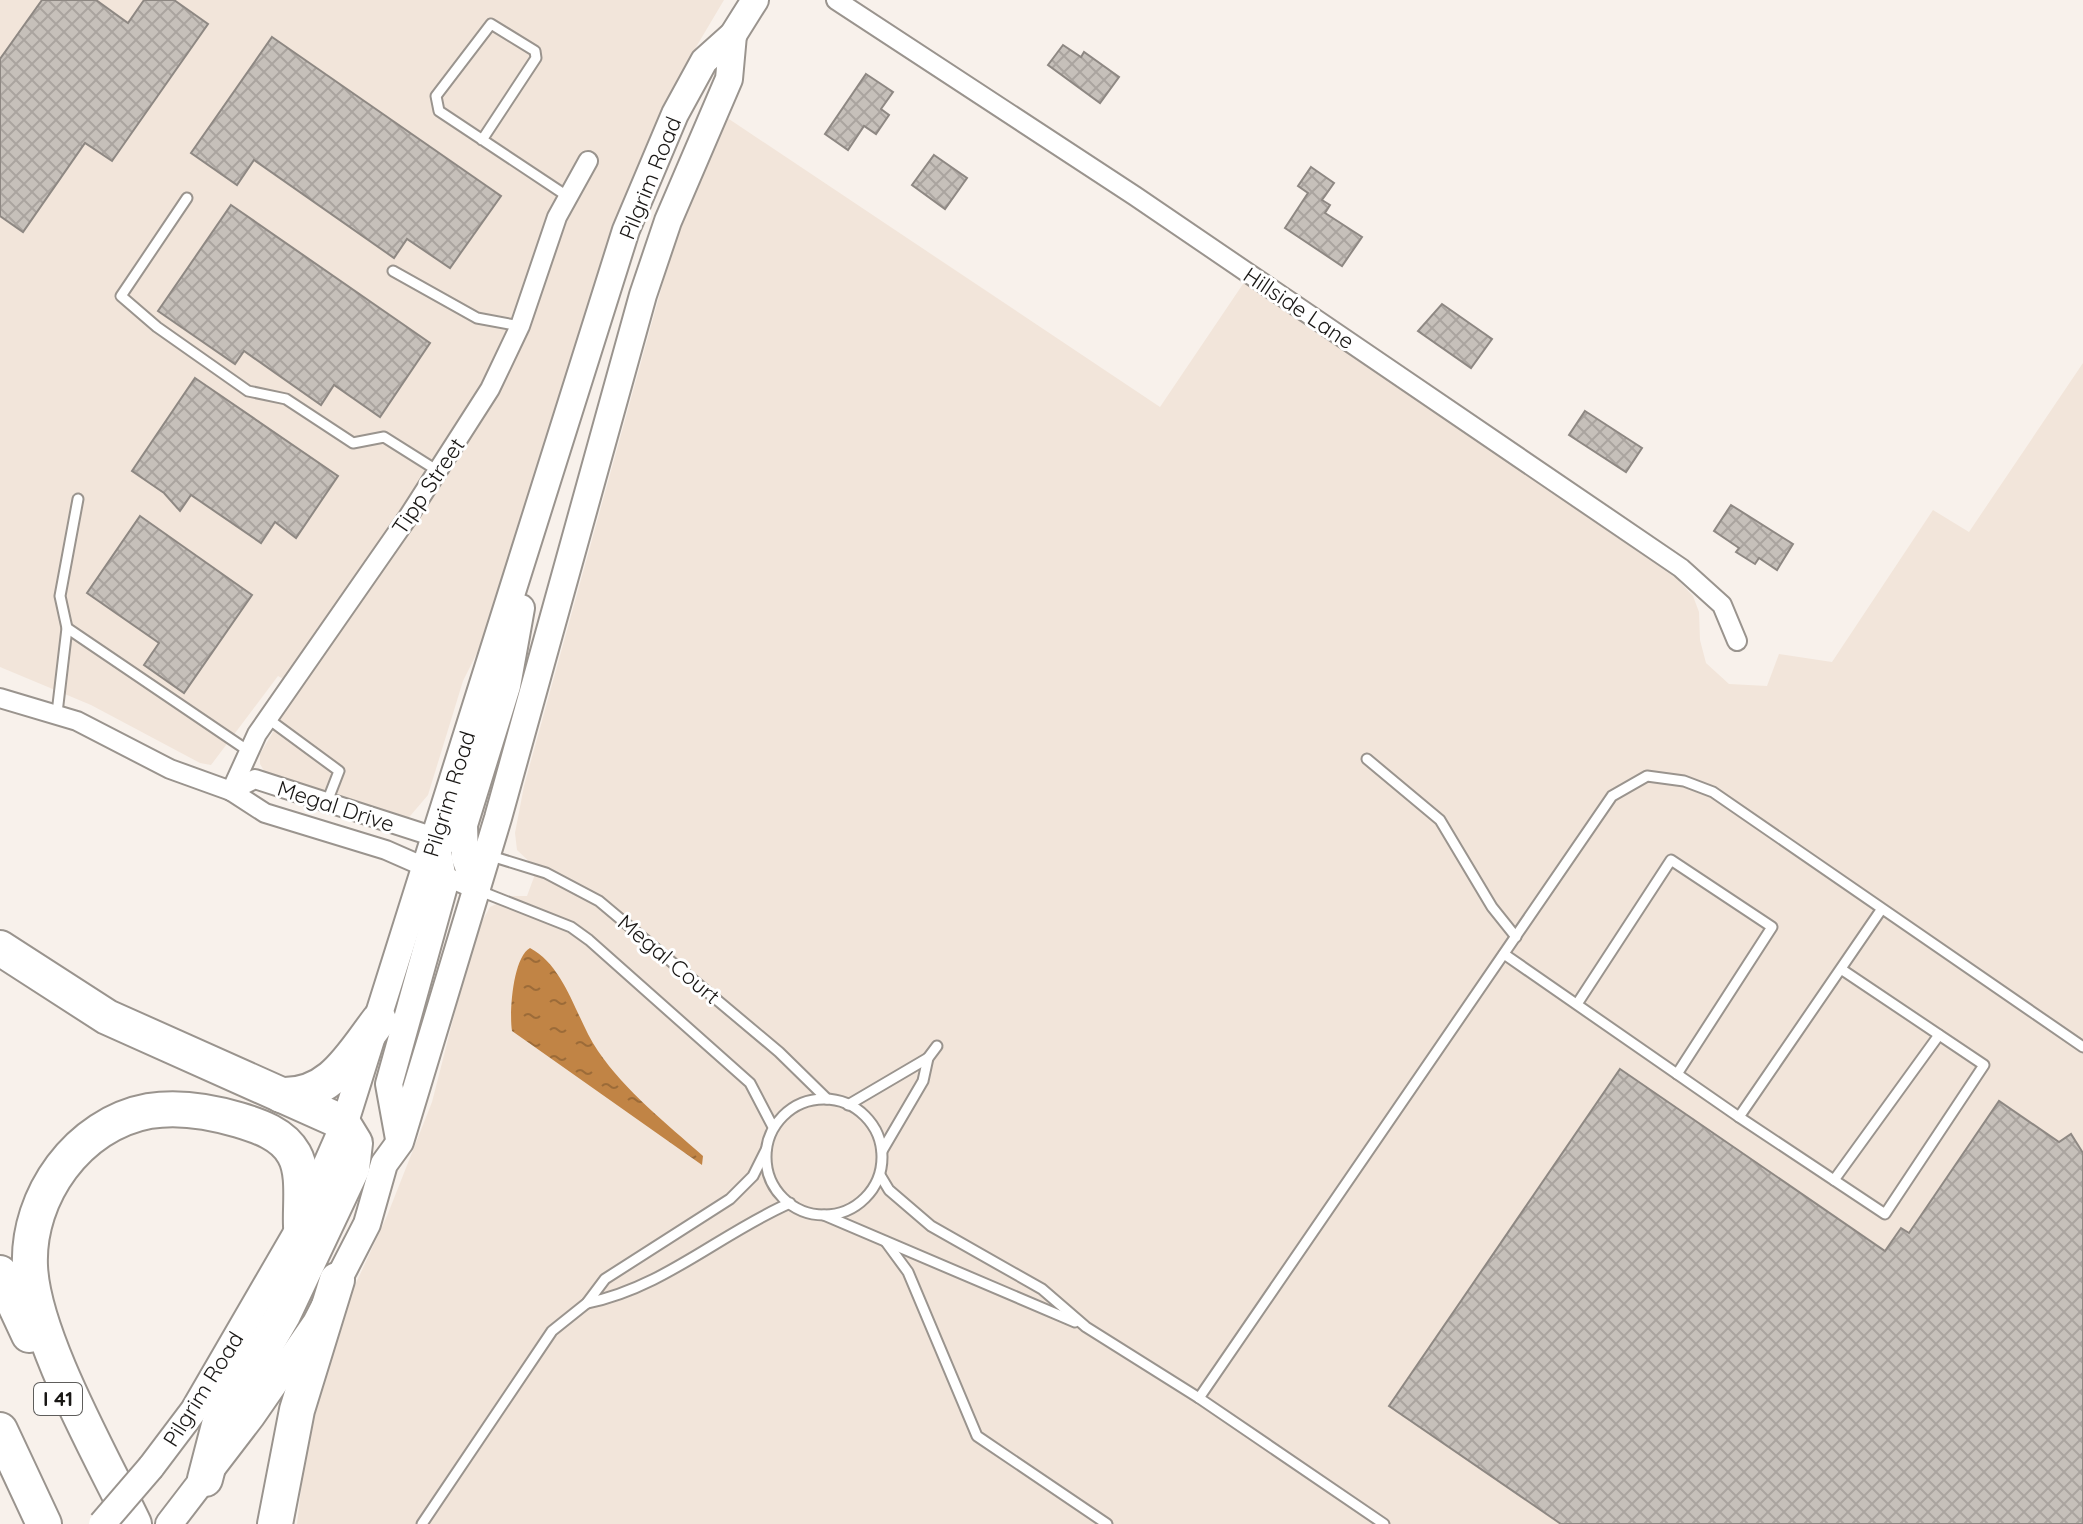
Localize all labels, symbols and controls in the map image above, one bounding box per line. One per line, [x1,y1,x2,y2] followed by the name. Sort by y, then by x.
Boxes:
[613,112,687,244] street label: Pilgrim Road
[1238,261,1360,355] street label: Hillside Lane
[385,432,471,540] street label: Tipp Street
[417,728,481,860] street label: Pilgrim Road
[274,774,398,838] street label: Megal Drive
[612,908,726,1010] street label: Megal Court
[157,1326,249,1452] street label: Pilgrim Road
[34,1383,82,1415] road number: I 41

